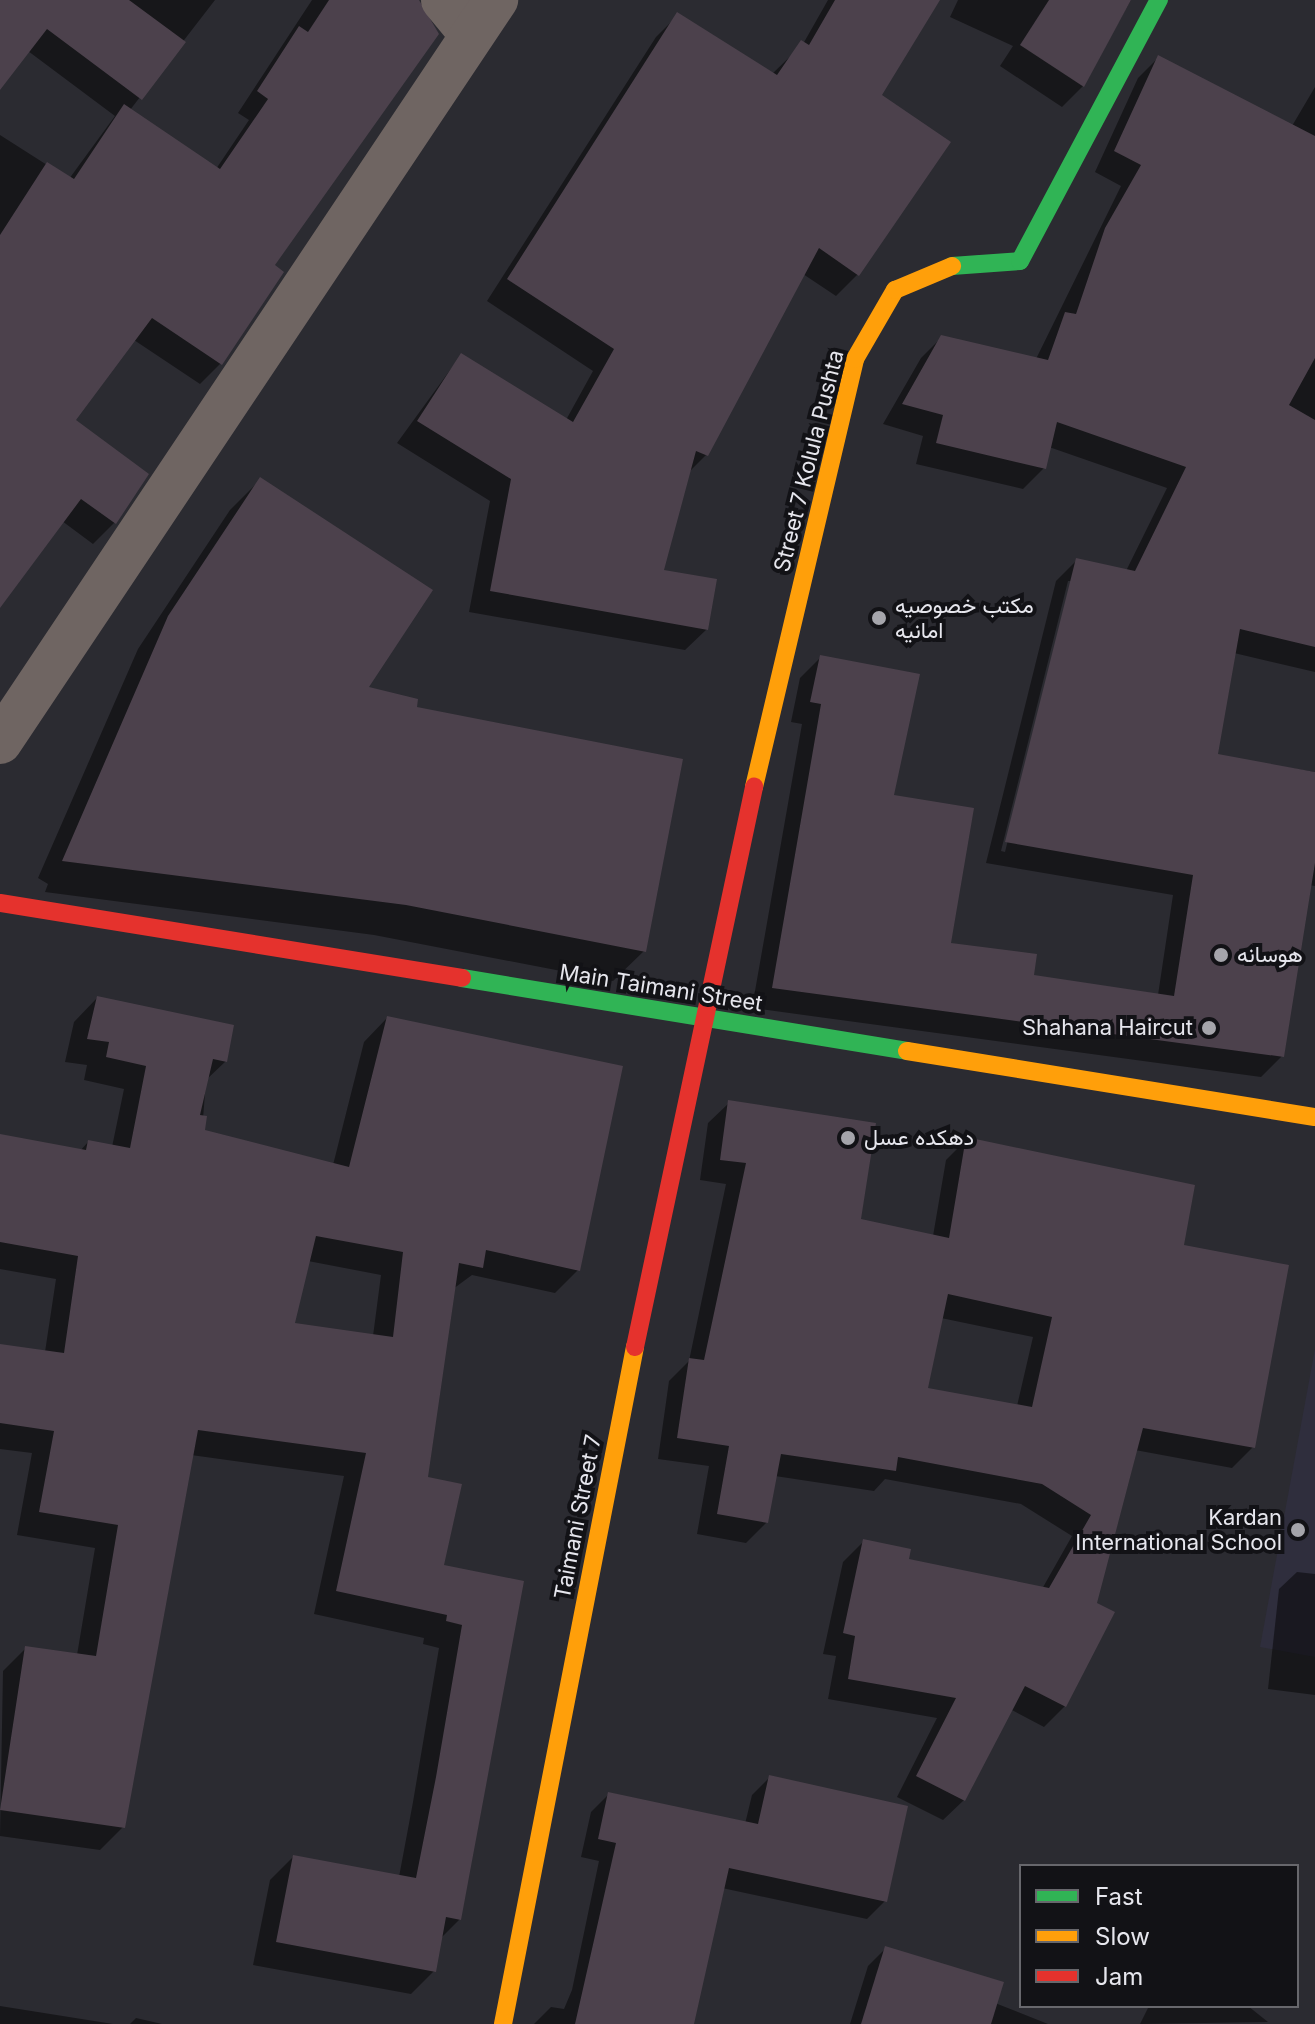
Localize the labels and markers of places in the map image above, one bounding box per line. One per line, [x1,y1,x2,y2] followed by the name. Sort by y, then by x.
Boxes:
[895,592,1034,644] place label: مکتب خصوصیه امانیه
[870,609,888,627] marker: مکتب خصوصیه امانیه
[1237,942,1303,968] place label: هوسانه
[1212,946,1230,964] marker: هوسانه
[1022,1015,1193,1041] place label: Shahana Haircut
[1200,1019,1218,1037] marker: Shahana Haircut
[864,1125,974,1151] place label: دهکده عسل
[839,1129,857,1147] marker: دهکده عسل
[1075,1504,1282,1556] place label: Kardan International School
[1289,1521,1307,1539] marker: Kardan International School

